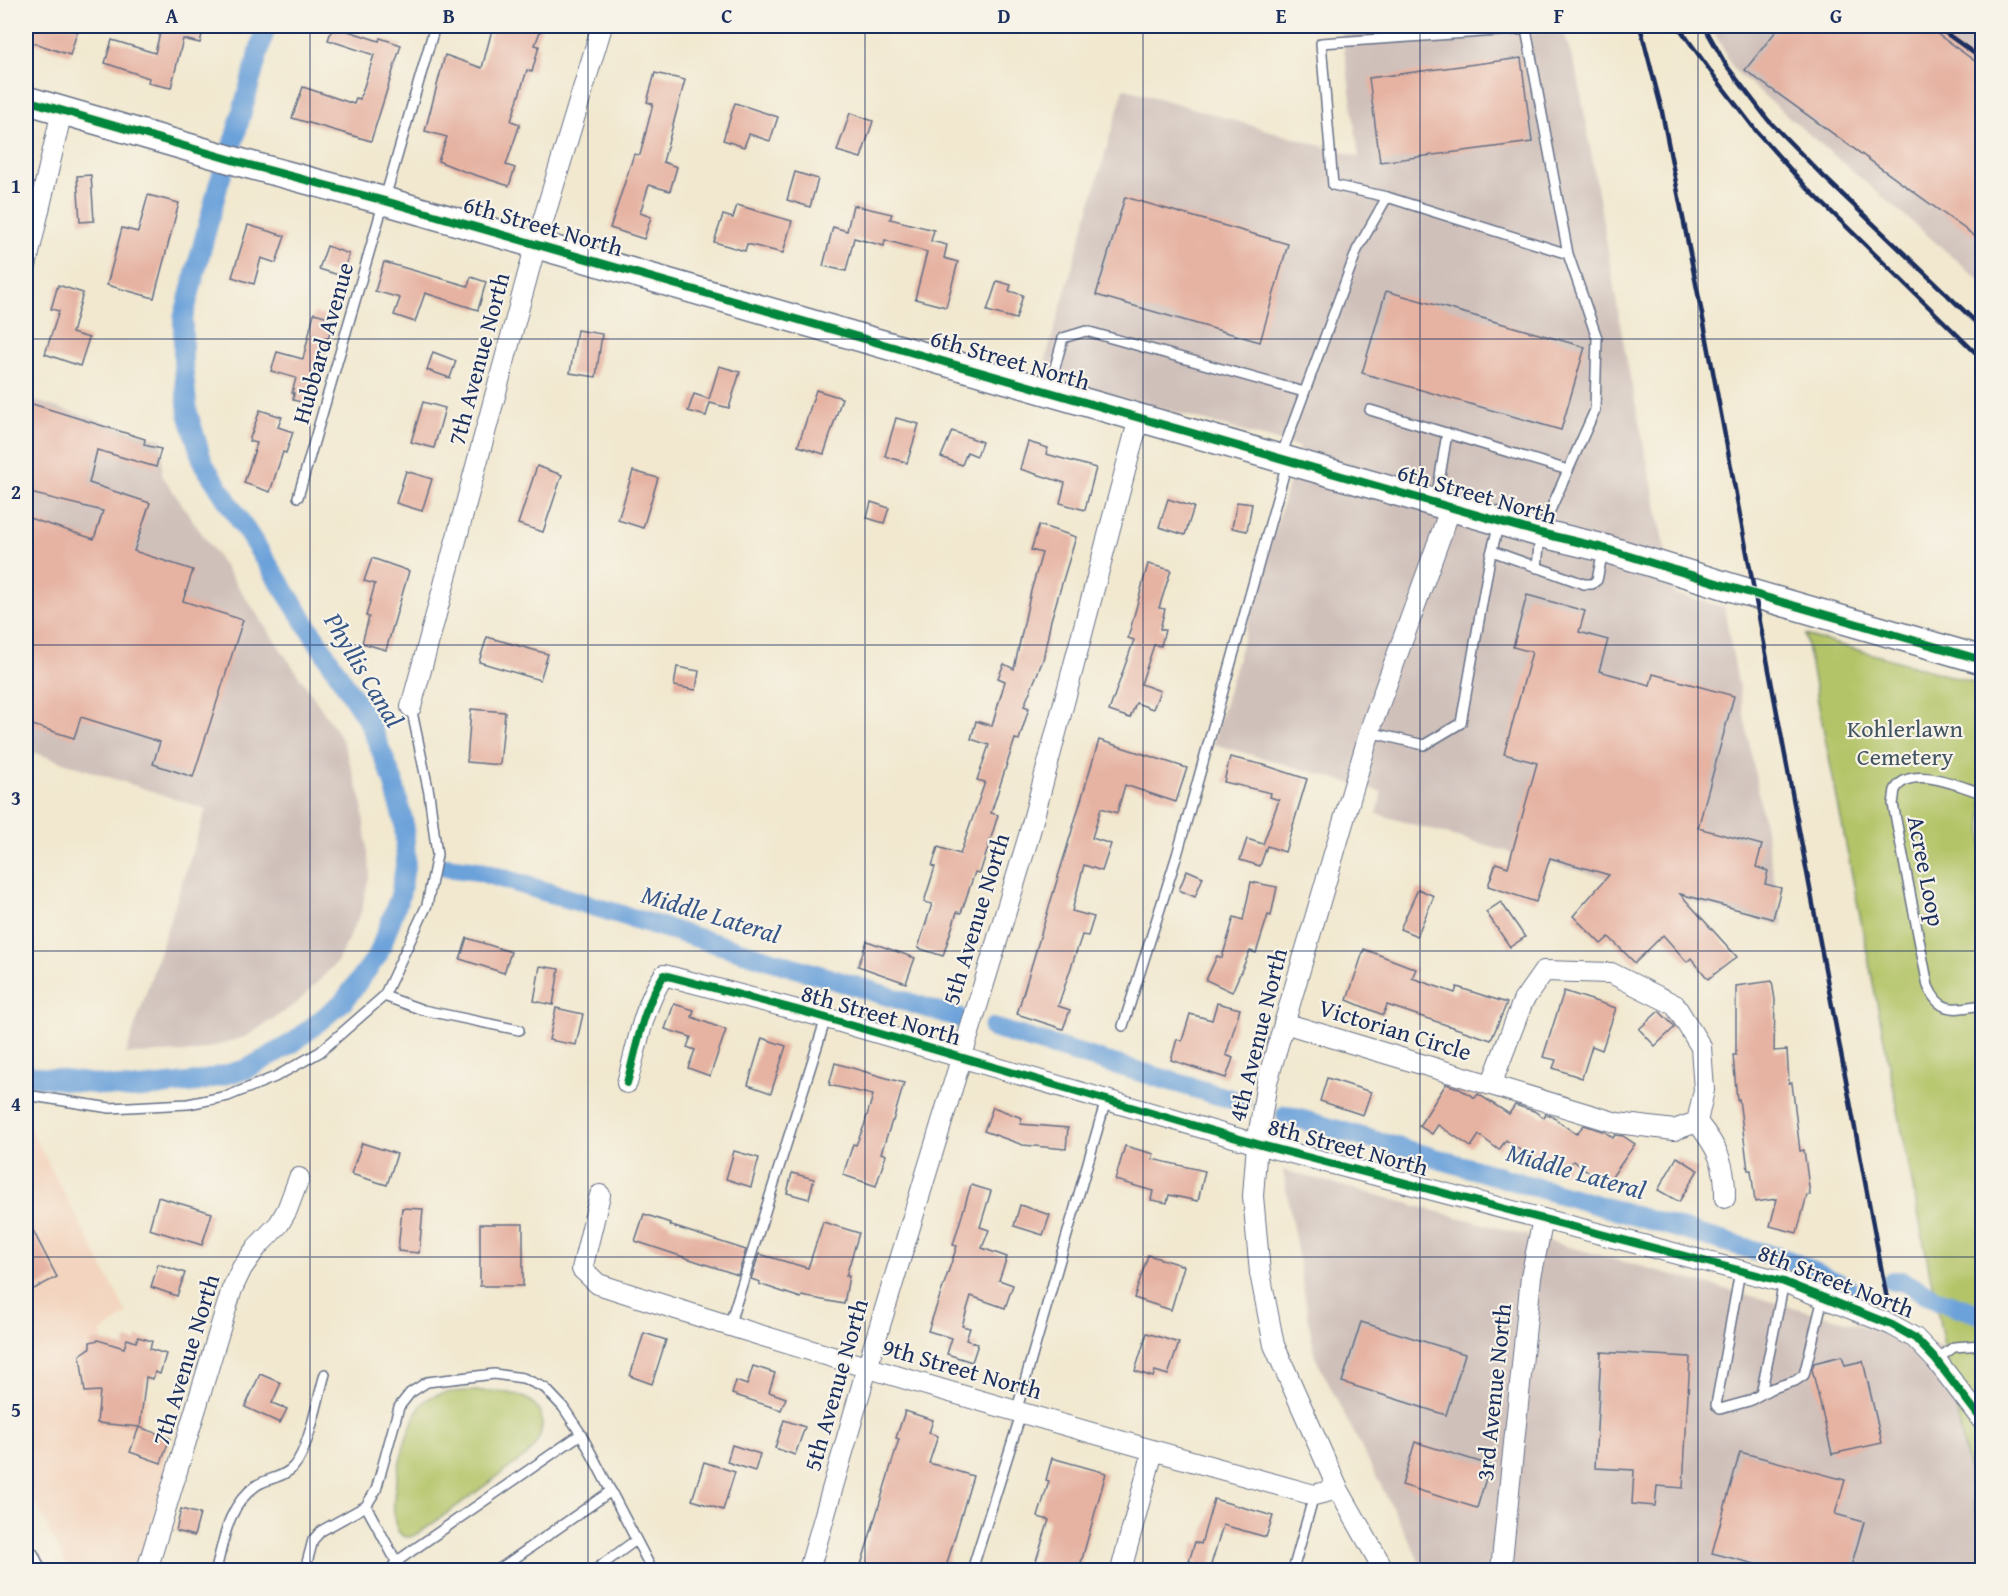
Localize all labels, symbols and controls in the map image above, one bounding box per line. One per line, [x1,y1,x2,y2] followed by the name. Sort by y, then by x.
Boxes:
[166,1,179,30] text: A
[443,1,455,30] text: B
[721,1,733,30] text: C
[997,1,1011,30] text: D
[1276,1,1287,30] text: E
[1554,1,1564,30] text: F
[1830,1,1842,30] text: G
[11,171,21,200] text: 1
[459,186,628,265] street label: 6th Street North
[283,258,362,428] street label: Hubbard Avenue
[439,268,519,449] street label: 7th Avenue North
[926,320,1095,399] street label: 6th Street North
[1393,454,1562,533] street label: 6th Street North
[11,477,21,506] text: 2
[314,604,414,735] water label: Phyllis Canal
[1847,711,1964,774] park label: Kohlerlawn Cemetery
[11,783,21,812] text: 3
[1899,813,1954,929] street label: Acree Loop
[933,828,1018,1009] street label: 5th Avenue North
[637,874,785,953] water label: Middle Lateral
[1219,944,1296,1125] street label: 4th Avenue North
[797,975,966,1054] street label: 8th Street North
[1314,990,1476,1069] street label: Victorian Circle
[11,1089,21,1118] text: 4
[1264,1108,1433,1185] street label: 8th Street North
[1502,1132,1650,1209] water label: Middle Lateral
[1753,1235,1920,1327] street label: 8th Street North
[143,1269,228,1450] street label: 7th Avenue North
[794,1294,877,1475] street label: 5th Avenue North
[1467,1301,1520,1482] street label: 3rd Avenue North
[878,1329,1047,1408] street label: 9th Street North
[11,1395,21,1424] text: 5

